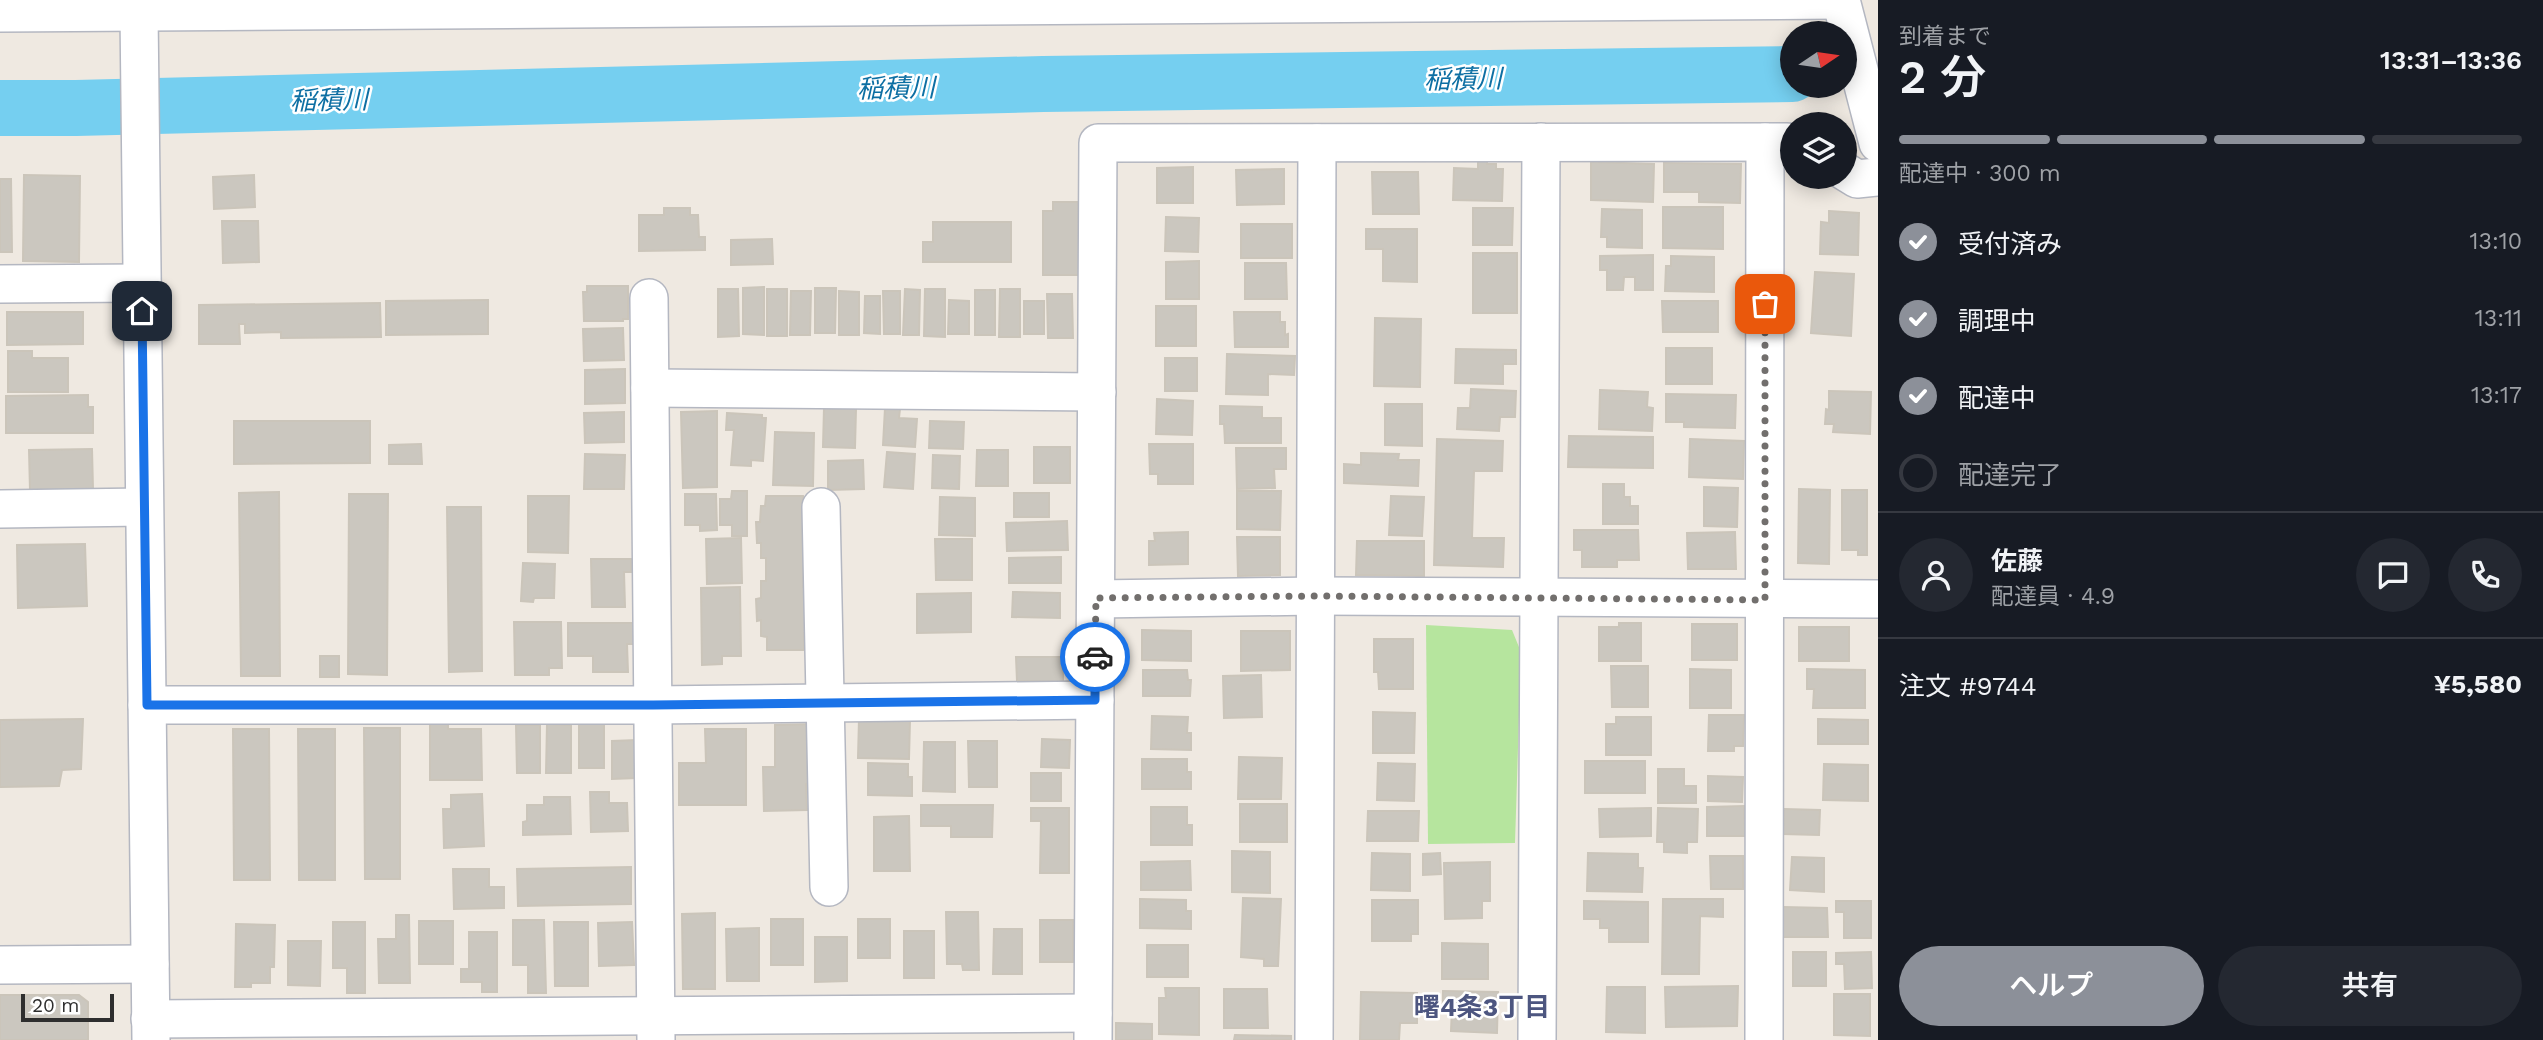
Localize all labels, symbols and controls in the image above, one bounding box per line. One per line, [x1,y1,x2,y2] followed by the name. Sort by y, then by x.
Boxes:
[1780,21,1857,98] north arrow
[1780,21,1857,189] map controls
[1899,23,1991,50] text: 到着まで
[2380,45,2522,75] text: 13:31–13:36
[1899,50,1986,104] text: 2 分
[1424,63,1505,95] water label: 稲積川
[857,72,938,104] water label: 稲積川
[290,84,371,116] water label: 稲積川
[1780,112,1857,189] button: layers
[1899,160,2061,187] text: 配達中 · 300 m
[1899,223,1937,261] icon: check
[2470,228,2522,255] text: 13:10
[1958,229,2062,259] text: 受付済み
[1735,274,1795,334] pin
[112,281,172,341] pin
[1746,285,1784,323] icon: bag
[123,292,161,330] icon: home
[1899,300,1937,338] icon: check
[2475,305,2522,332] text: 13:11
[1958,306,2036,336] text: 調理中
[1899,377,1937,415] icon: check
[2471,382,2522,409] text: 13:17
[1958,383,2036,413] text: 配達中
[1958,460,2062,490] text: 配達完了
[1899,538,1973,612] button: person
[2356,538,2430,612] button: chat
[2448,538,2522,612] button: phone
[1991,546,2043,576] text: 佐藤
[1991,583,2115,610] text: 配達員 · 4.9
[1060,622,1130,692] courier
[1076,638,1114,676] icon: car
[2434,669,2522,699] text: ¥5,580
[1899,671,2037,701] text: 注文 #9744
[1899,946,2204,1026] button: ヘルプ
[2218,946,2522,1026] button: 共有
[21,991,114,1023] scale bar
[1414,992,1550,1022] district label: 曙4条3丁目
[32,994,79,1017] text: 20 m

